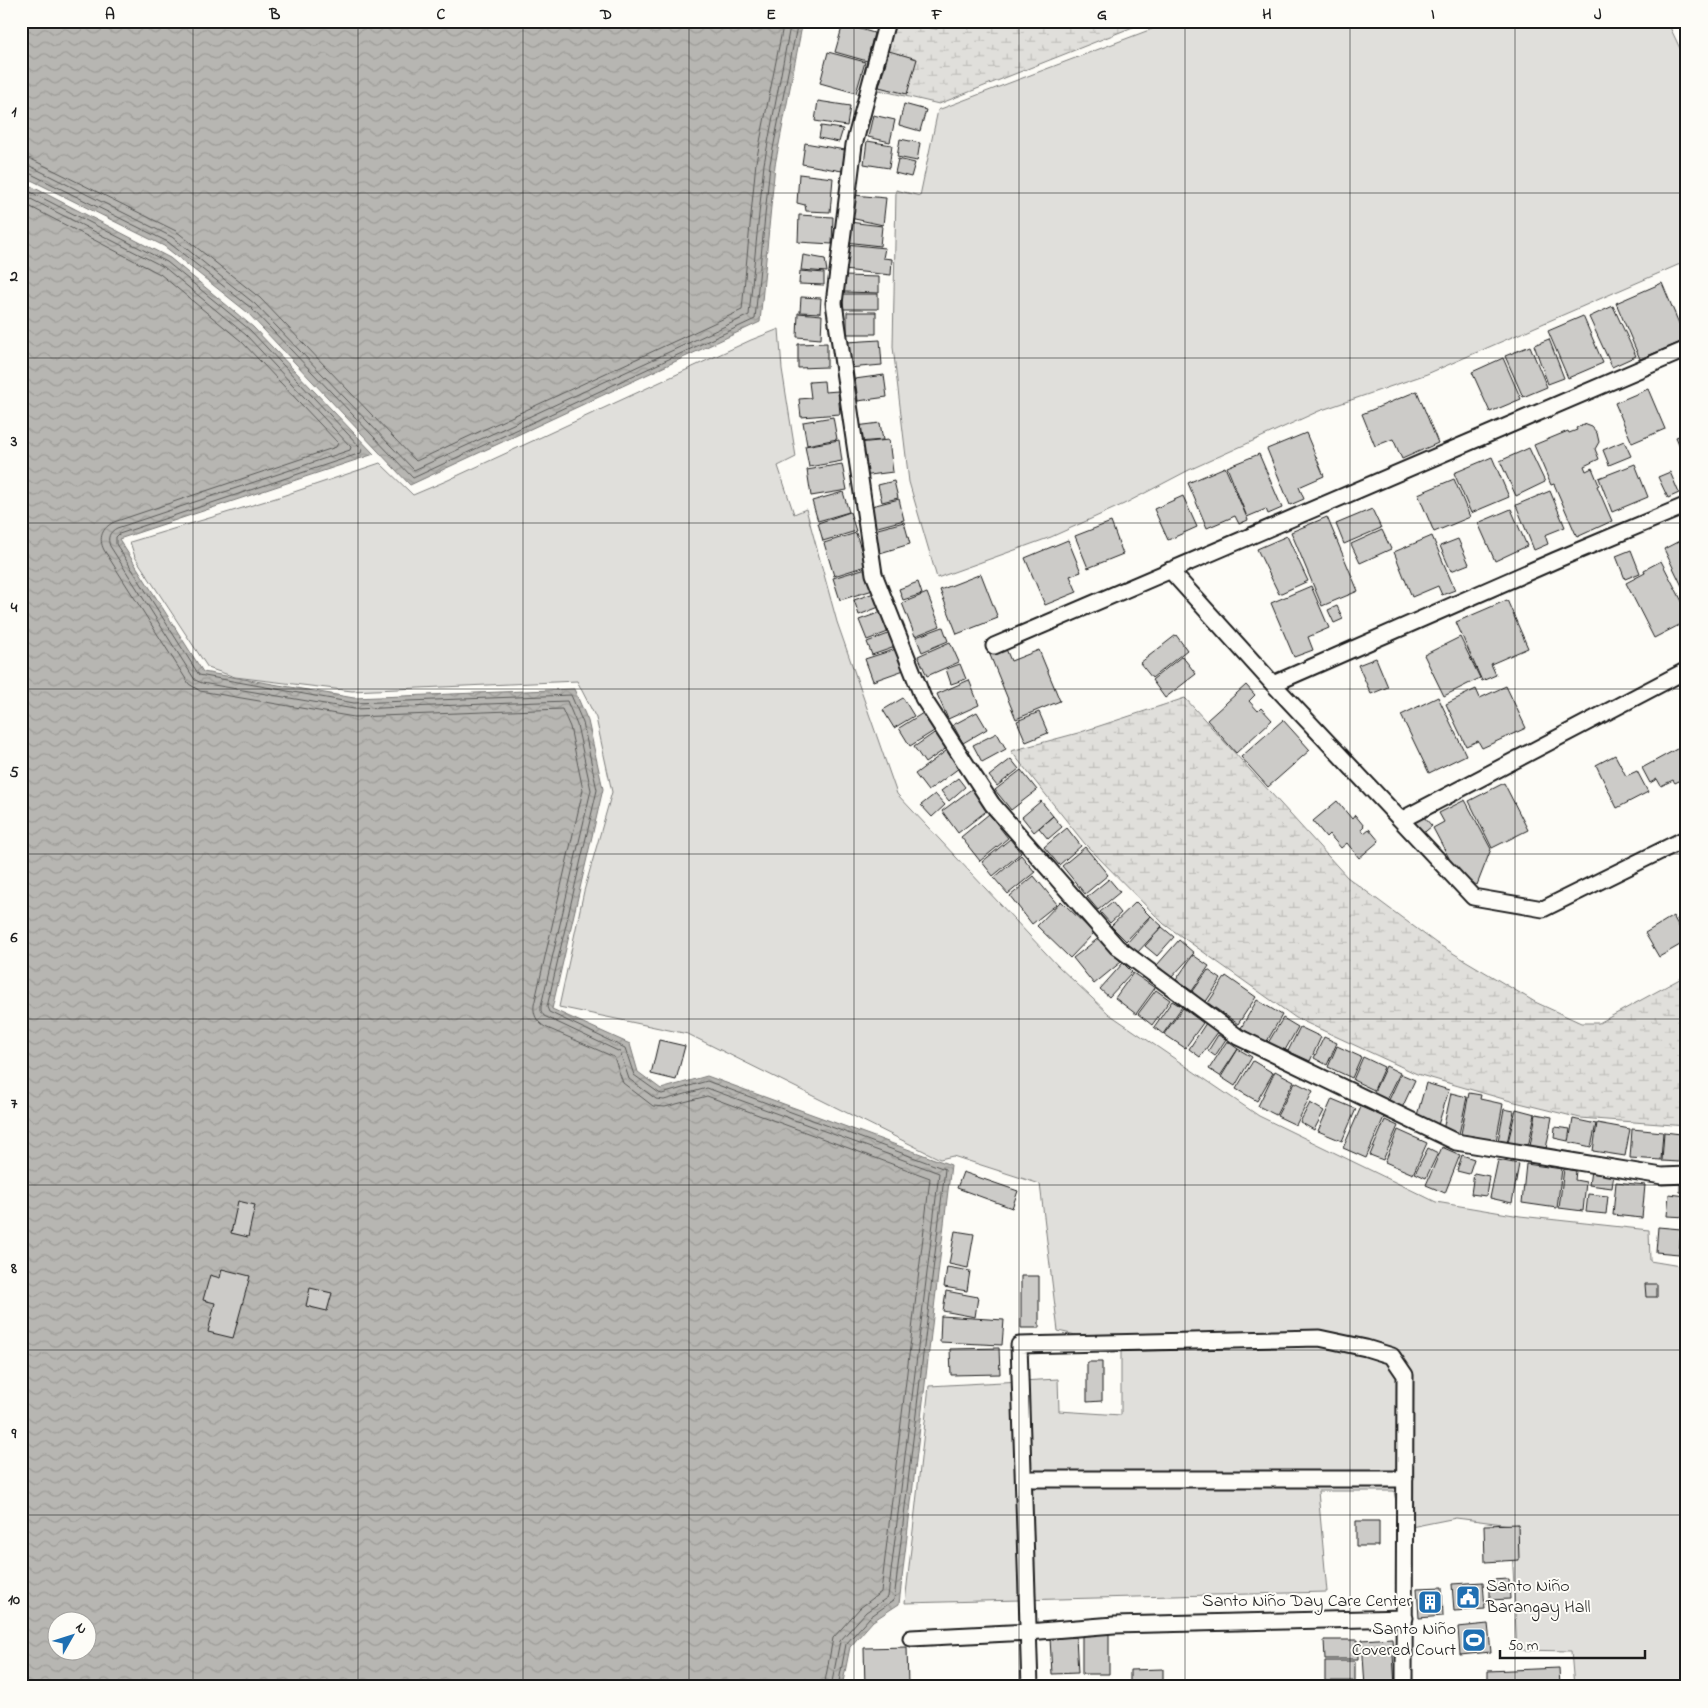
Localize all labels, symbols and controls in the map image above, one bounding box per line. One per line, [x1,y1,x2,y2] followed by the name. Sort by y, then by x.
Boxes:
[105,3,115,27] text: A
[269,3,281,27] text: B
[437,3,446,27] text: C
[599,3,612,27] text: D
[766,3,776,27] text: E
[931,3,943,27] text: F
[1097,3,1107,27] text: G
[1262,3,1272,27] text: H
[1431,3,1435,27] text: I
[1594,3,1602,27] text: J
[11,100,17,124] text: 1
[9,265,18,289] text: 2
[10,430,18,454] text: 3
[10,596,18,620] text: 4
[9,761,19,785] text: 5
[9,926,18,950] text: 6
[11,1092,18,1116] text: 7
[10,1257,17,1281] text: 8
[11,1422,17,1446] text: 9
[1485,1574,1591,1622] place label: Santo Niño Barangay Hall
[1455,1584,1481,1610] public building icon: Santo Niño Barangay Hall
[8,1588,20,1612] text: 10
[1202,1589,1412,1615] place label: Santo Niño Day Care Center
[1417,1589,1443,1615] building icon: Santo Niño Day Care Center
[48,1610,98,1660] north arrow
[1352,1617,1456,1664] place label: Santo Niño Covered Court
[70,1618,92,1639] text: N
[1461,1627,1487,1653] sports icon: Santo Niño Covered Court
[1500,1628,1646,1660] scale bar
[1508,1635,1539,1657] text: 50 m

